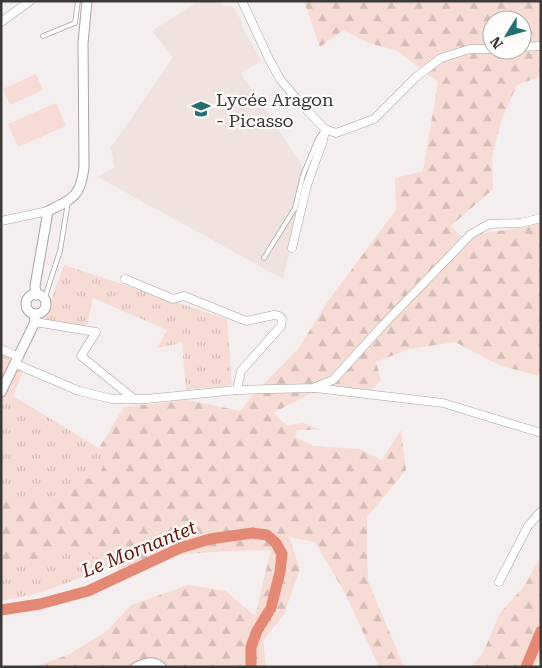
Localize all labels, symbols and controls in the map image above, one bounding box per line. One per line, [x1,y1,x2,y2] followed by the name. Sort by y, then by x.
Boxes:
[482,10,532,60] north arrow
[487,34,506,52] text: N
[216,89,334,131] place label: Lycée Aragon - Picasso
[190,98,212,120] school or university icon: Lycée Aragon - Picasso
[77,516,200,583] water label: Le Mornantet

